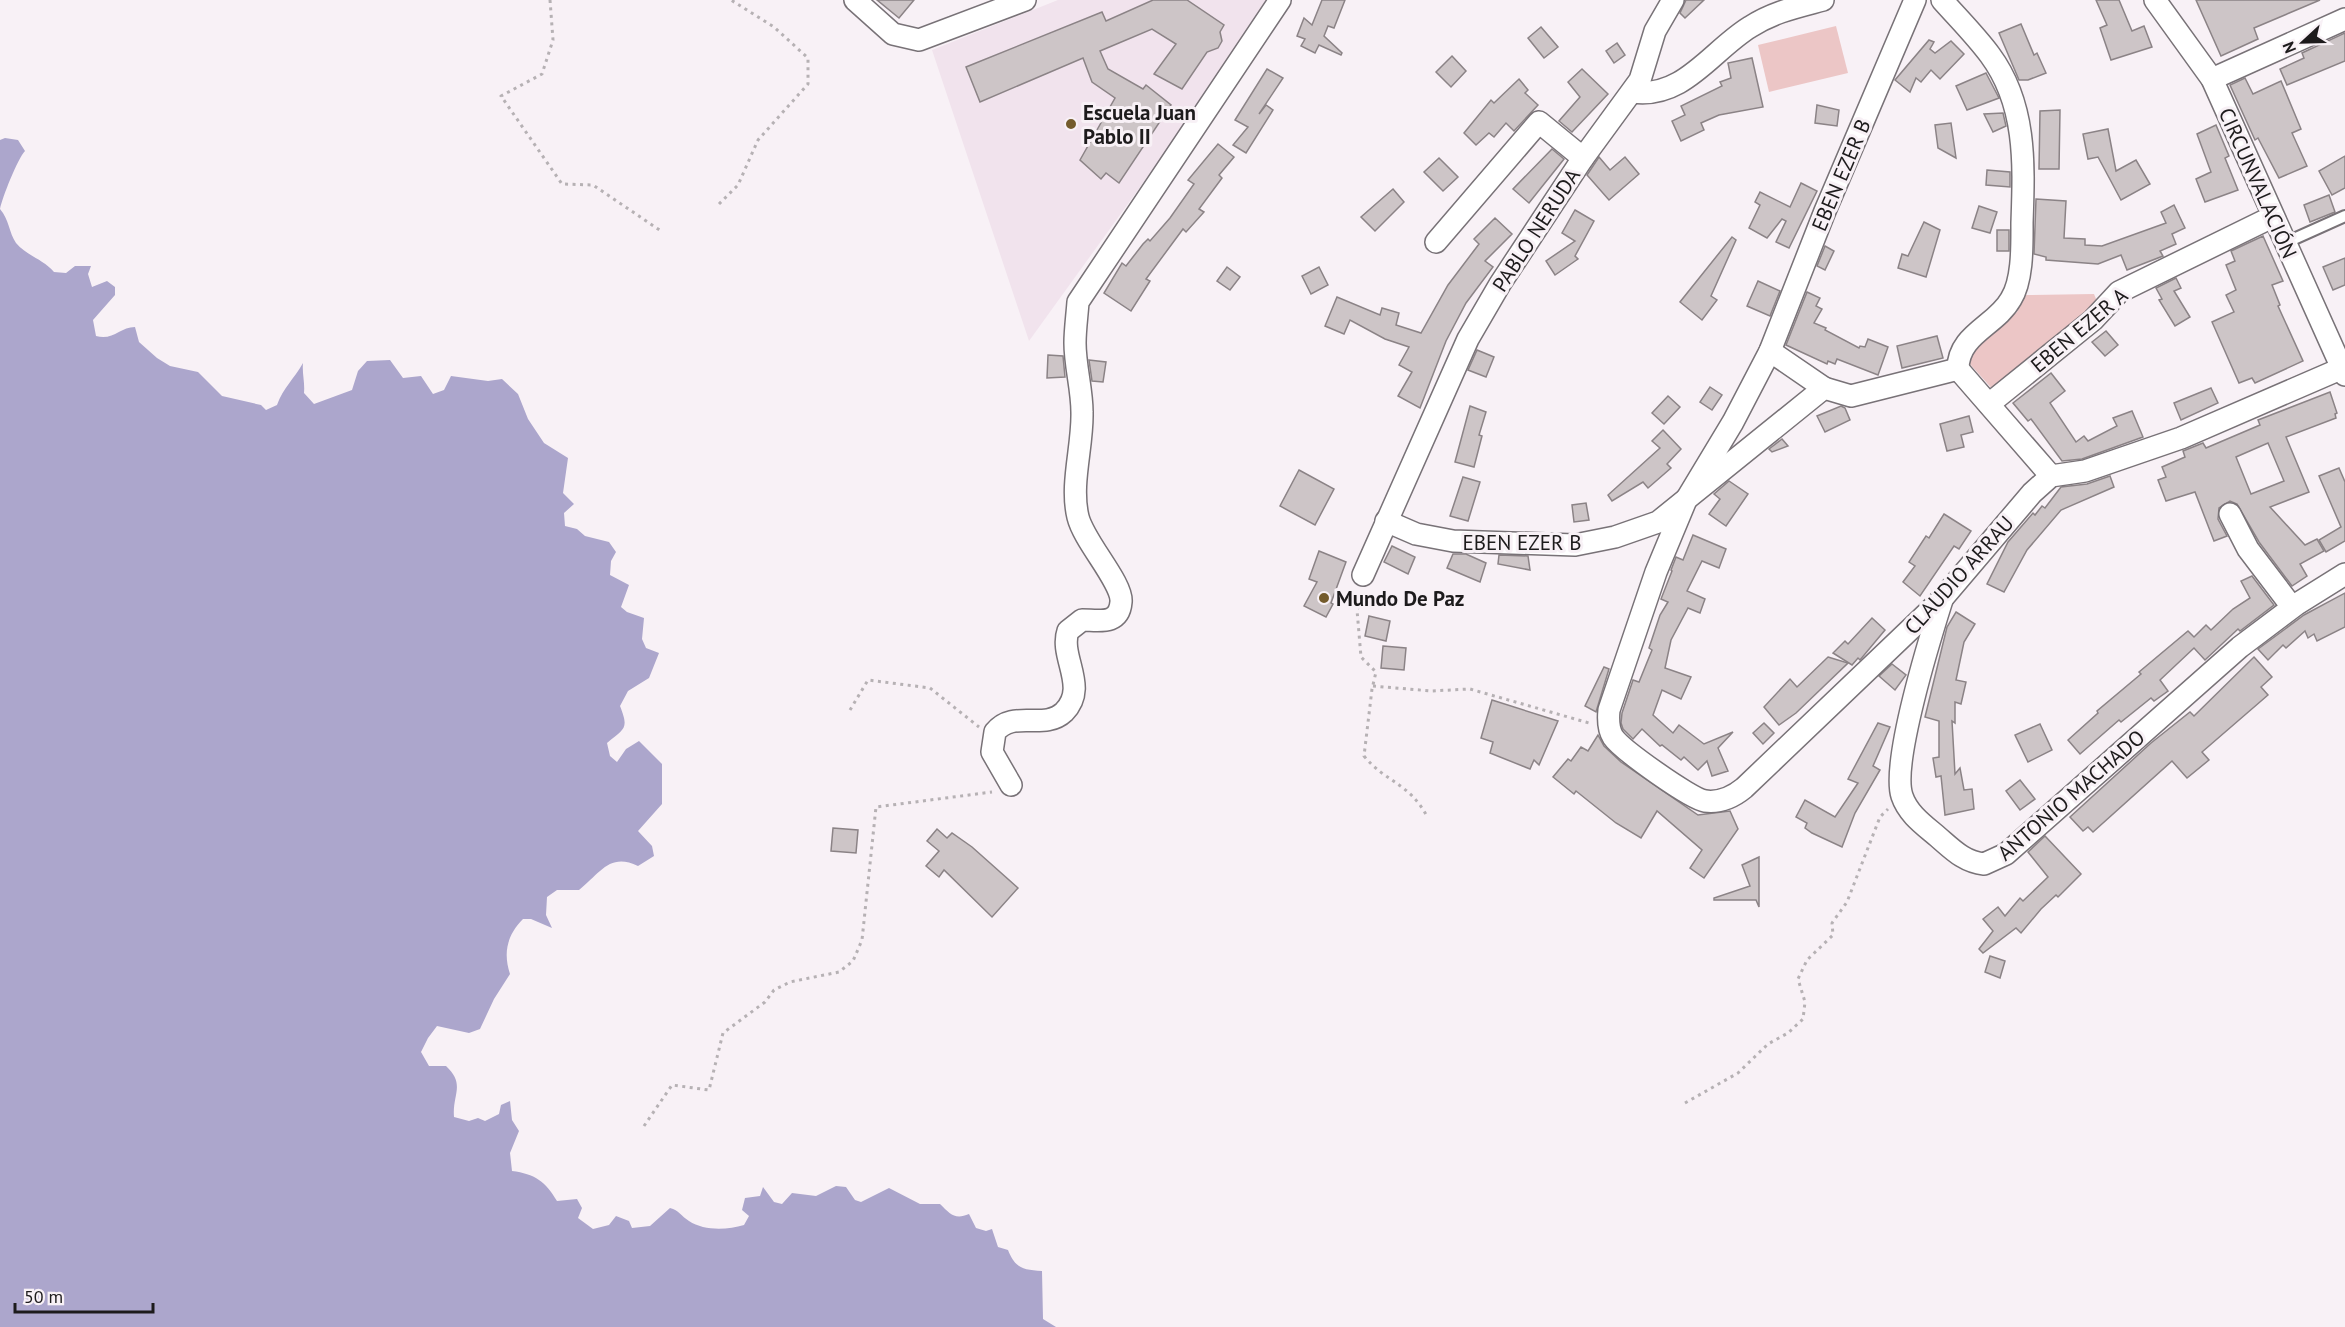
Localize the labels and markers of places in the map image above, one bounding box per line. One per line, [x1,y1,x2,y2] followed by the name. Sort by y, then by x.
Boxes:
[1083,99,1196,150] place label: Escuela Juan Pablo II
[1064,117,1078,131] marker: Escuela Juan Pablo II
[1336,585,1464,612] place label: Mundo De Paz
[1317,591,1331,605] marker: Mundo De Paz

